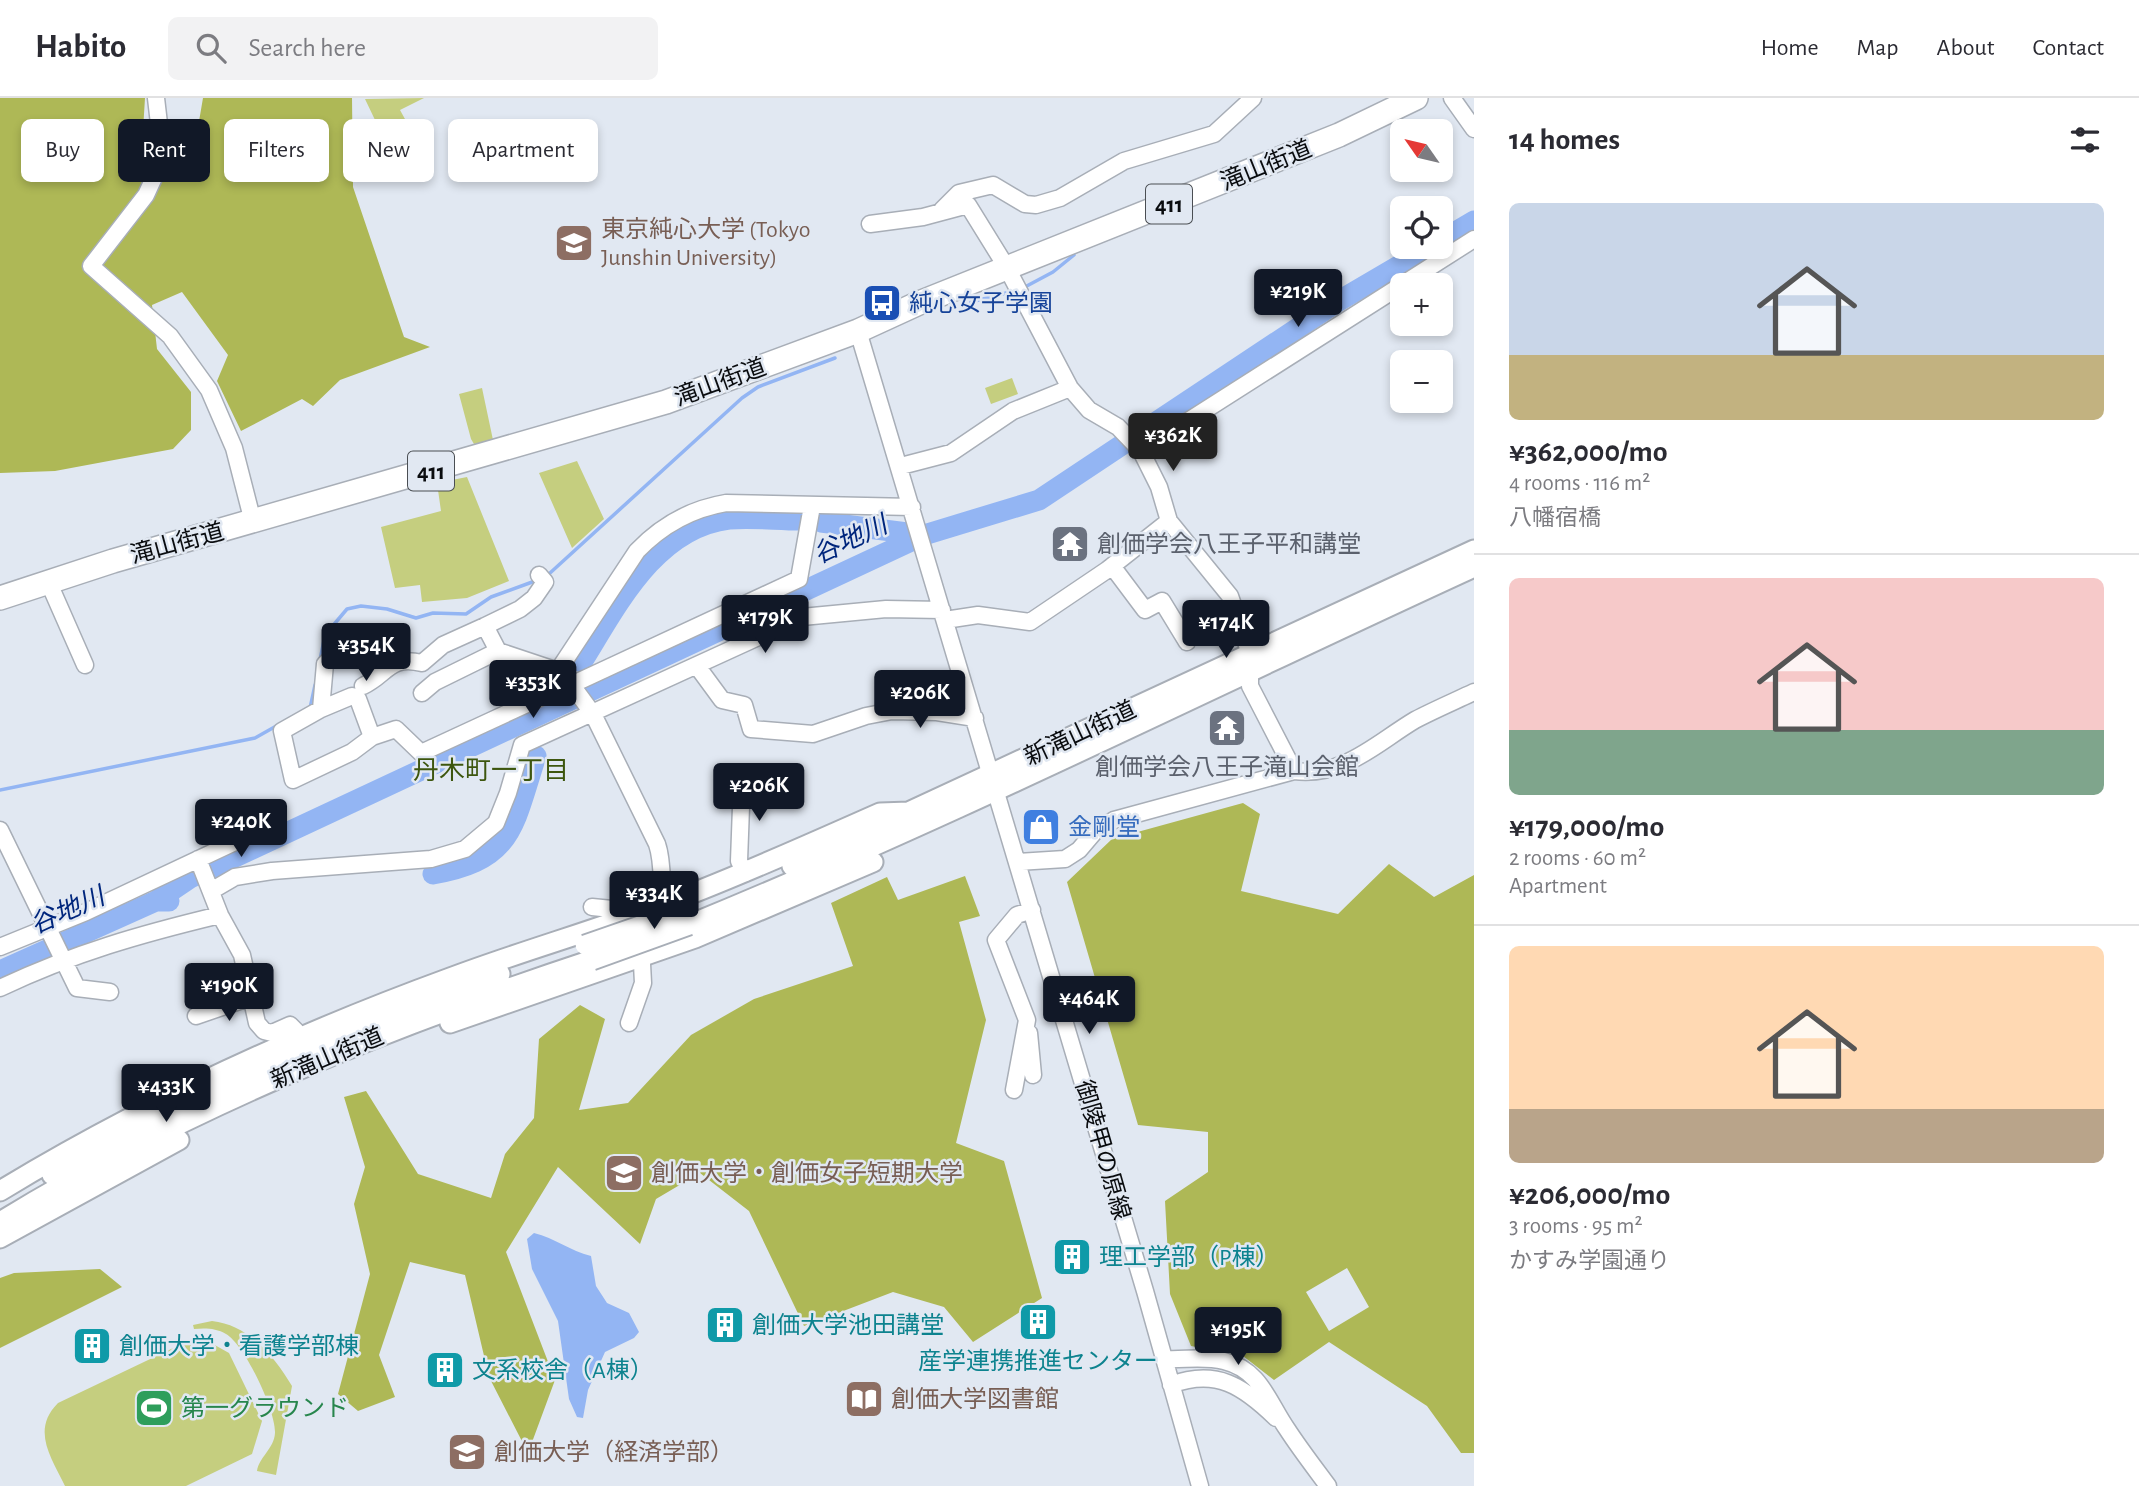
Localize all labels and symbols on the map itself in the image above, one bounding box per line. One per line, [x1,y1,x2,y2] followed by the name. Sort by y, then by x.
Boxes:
[1390,119,1452,182] north arrow
[1217,135,1315,195] street label: 滝山街道
[1146,184,1192,223] road number: 411
[601,216,810,270] place label: 東京純心大学 (Tokyo Junshin University)
[553,222,595,264] school or university icon: 東京純心大学 (Tokyo Junshin University)
[1249,270,1347,329] pin: ¥219K
[861,282,903,324] bus stop icon: 純心女子学園
[909,290,1053,316] place label: 純心女子学園
[670,353,770,411] street label: 滝山街道
[1124,414,1222,473] pin: ¥362K
[408,452,454,490] road number: 411
[809,509,894,568] water label: 谷地川
[127,518,227,568] street label: 滝山街道
[1049,523,1091,565] temple icon: 創価学会八王子平和講堂
[1097,531,1361,557] place label: 創価学会八王子平和講堂
[716,596,814,655] pin: ¥179K
[1177,601,1275,660] pin: ¥174K
[317,624,415,683] pin: ¥354K
[484,660,582,720] pin: ¥353K
[871,670,969,730] pin: ¥206K
[1020,696,1140,770] street label: 新滝山街道
[1206,707,1248,749] temple icon: 創価学会八王子滝山会館
[1095,754,1359,780] place label: 創価学会八王子滝山会館
[413,757,569,784] district label: 丹木町一丁目
[710,764,808,823] pin: ¥206K
[192,800,290,859] pin: ¥240K
[1020,806,1062,848] shop icon: 金剛堂
[1068,814,1140,840] place label: 金剛堂
[605,872,703,931] pin: ¥334K
[26,881,111,939] water label: 谷地川
[180,964,278,1023] pin: ¥190K
[1040,976,1138,1036] pin: ¥464K
[267,1023,387,1093] street label: 新滝山街道
[117,1065,215,1124] pin: ¥433K
[1071,1077,1135,1223] street label: 御陵甲の原線
[603,1152,645,1194] school or university icon: 創価大学・創価女子短期大学
[651,1160,963,1186] place label: 創価大学・創価女子短期大学
[1051,1236,1093,1278] building icon: 理工学部（P棟）
[1099,1244,1279,1270] place label: 理工学部（P棟）
[1017,1301,1059,1343] building icon: 産学連携推進センター
[704,1304,746,1346] building icon: 創価大学池田講堂
[1189,1308,1287,1367] pin: ¥195K
[752,1312,944,1338] place label: 創価大学池田講堂
[71,1325,113,1367] building icon: 創価大学・看護学部棟
[119,1333,359,1359] place label: 創価大学・看護学部棟
[918,1348,1158,1374] place label: 産学連携推進センター
[424,1349,466,1391] building icon: 文系校舎（A棟）
[472,1357,654,1383] place label: 文系校舎（A棟）
[843,1378,885,1420] library icon: 創価大学図書館
[891,1386,1059,1412] place label: 創価大学図書館
[133,1387,175,1429] sports icon: 第一グラウンド
[181,1395,349,1421] place label: 第一グラウンド
[446,1431,488,1473] school or university icon: 創価大学（経済学部）
[494,1439,734,1465] place label: 創価大学（経済学部）

